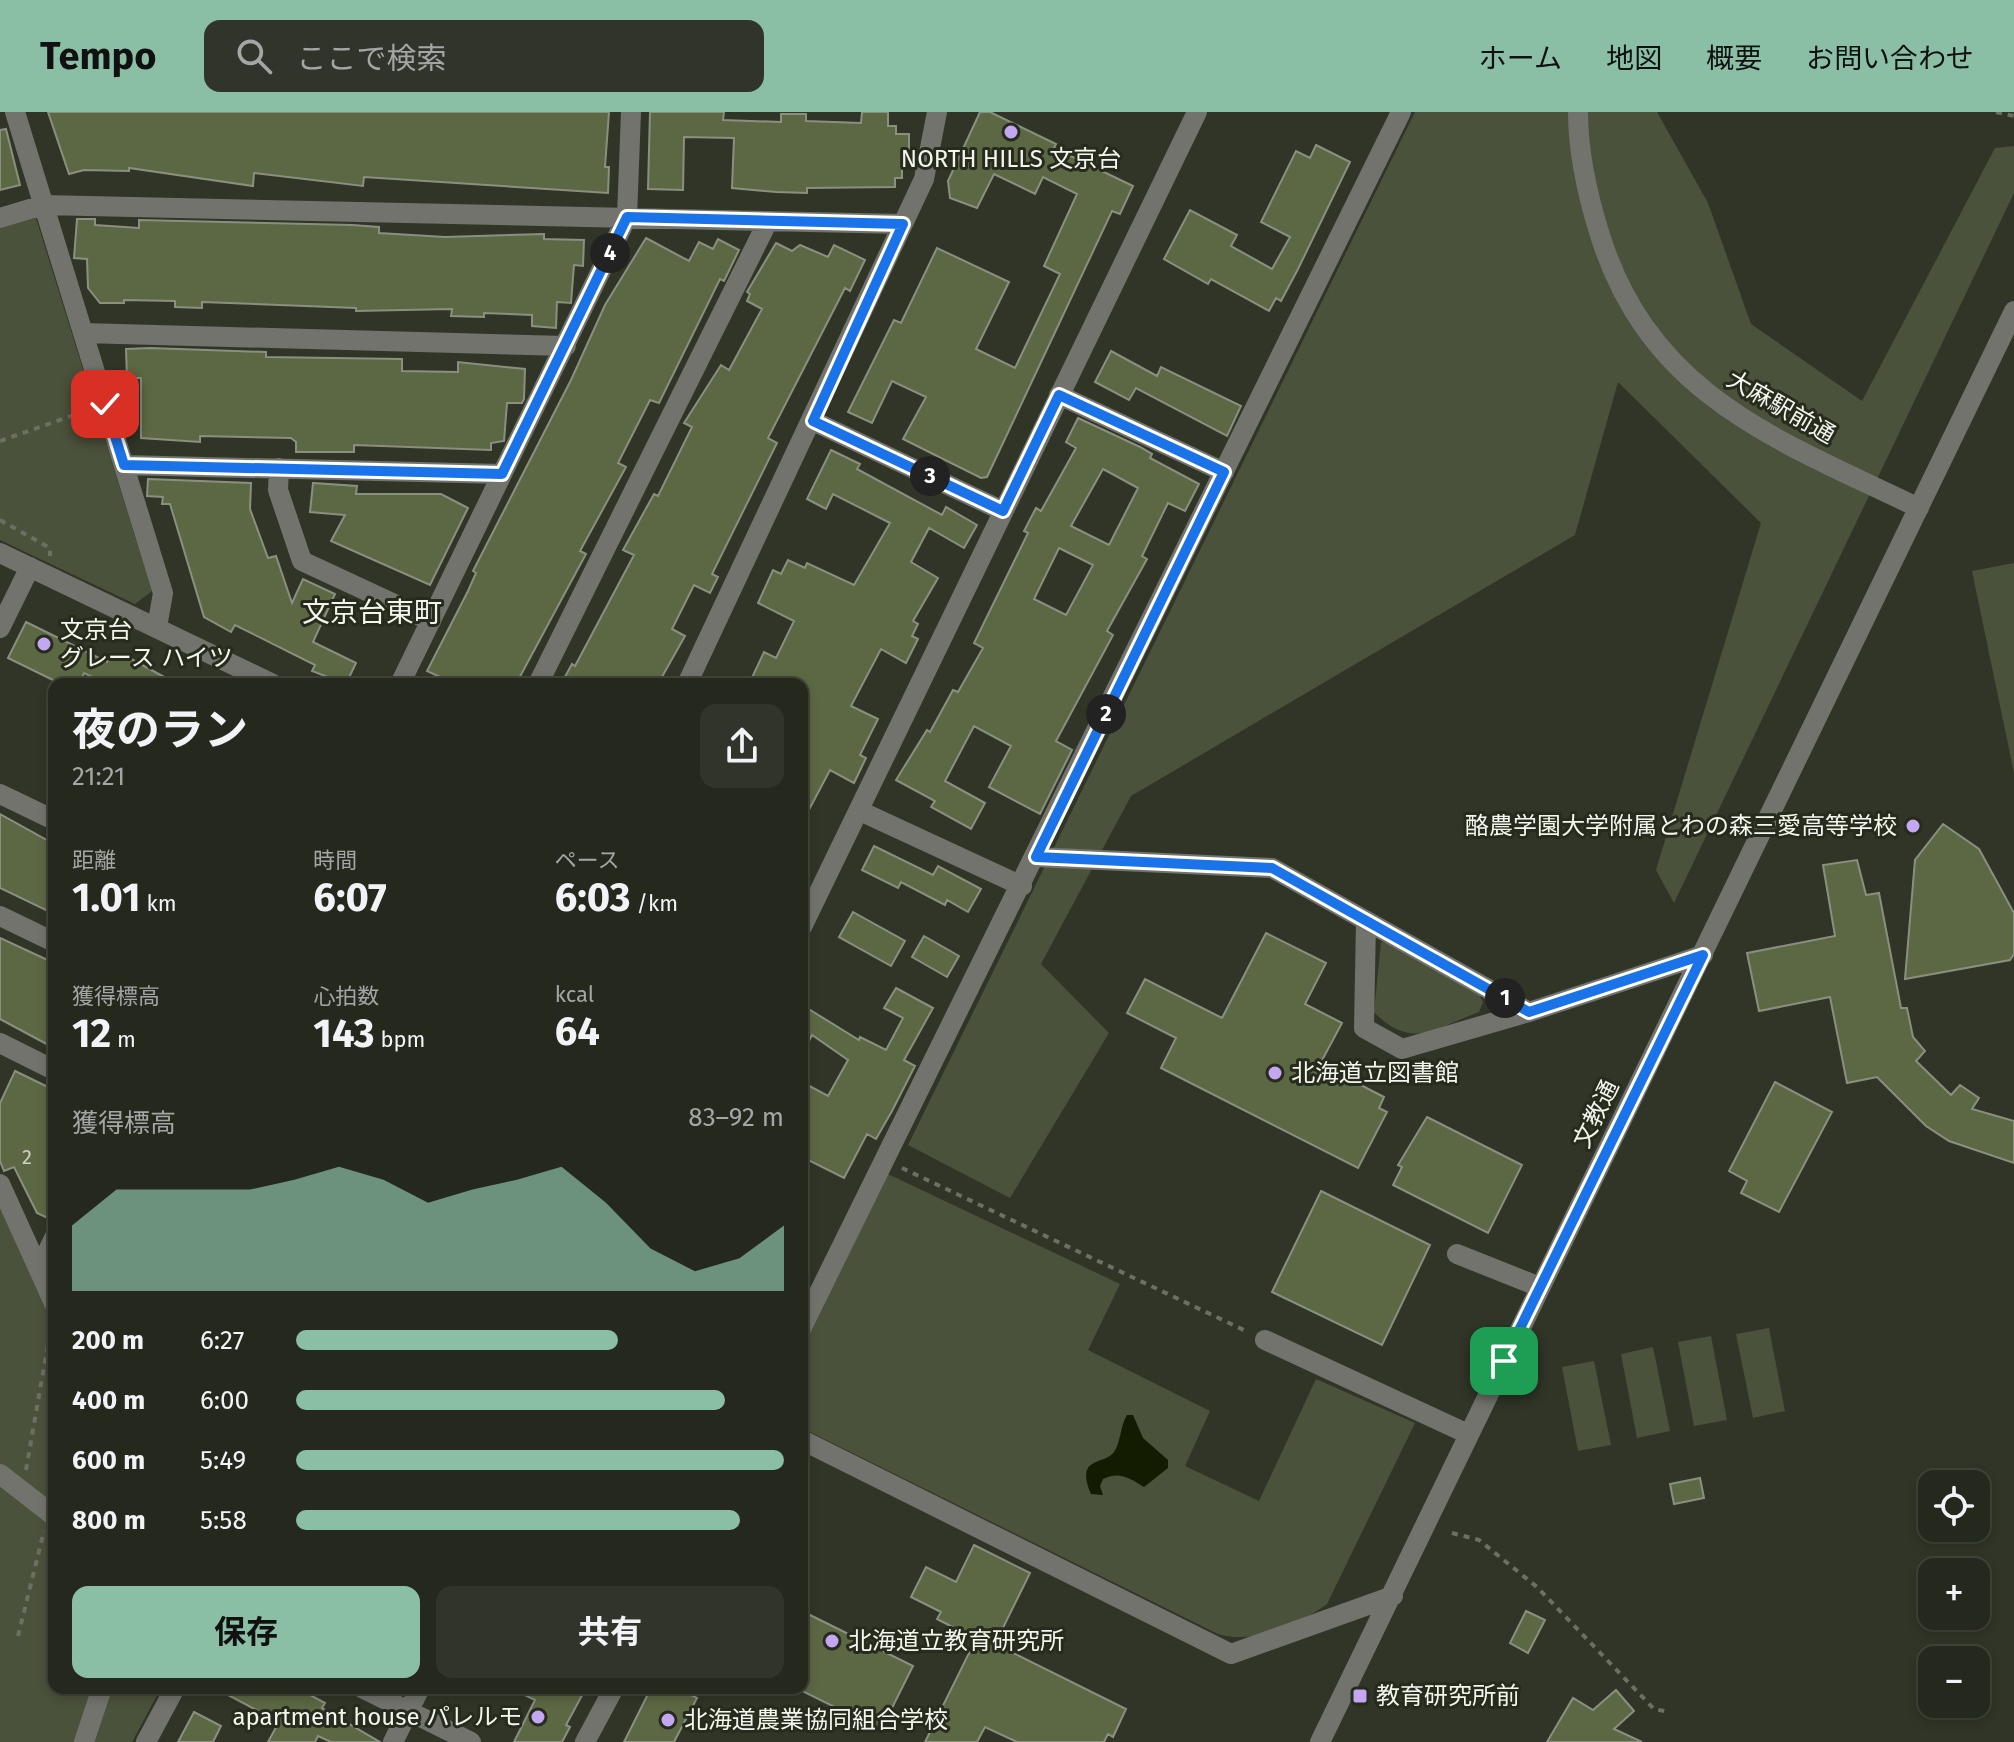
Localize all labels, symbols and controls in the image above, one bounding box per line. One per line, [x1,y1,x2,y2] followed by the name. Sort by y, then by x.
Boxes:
[204,20,764,92] search box
[40,33,156,79] text: Tempo
[232,34,276,78] icon: search
[296,41,446,77] text: ここで検索
[1479,42,1562,75] text: ホーム
[1606,42,1662,75] text: 地図
[1706,42,1762,75] text: 概要
[1806,42,1974,75] text: お問い合わせ
[1002,123,1020,141] marker: NORTH HILLS 文京台
[901,145,1121,173] place label: NORTH HILLS 文京台
[590,233,630,273] pin: 4
[604,239,616,266] text: 4
[1722,365,1840,449] street label: 大麻駅前通
[71,370,139,438] pin
[83,382,127,426] icon: check
[910,456,950,496] pin: 3
[924,462,936,489] text: 3
[302,596,442,629] district label: 文京台東町
[60,616,233,672] place label: 文京台 グレース ハイツ
[35,635,53,653] marker: 文京台 グレース ハイツ
[1086,694,1126,734] pin: 2
[1100,700,1112,727] text: 2
[72,704,248,757] text: 夜のラン
[700,704,784,788] button: share
[72,761,125,792] text: 21:21
[1465,812,1897,840] place label: 酪農学園大学附属とわの森三愛高等学校
[1904,817,1922,835] marker: 酪農学園大学附属とわの森三愛高等学校
[72,847,116,874] text: 距離
[313,847,357,874] text: 時間
[555,847,620,874] text: ペース
[72,874,141,922] text: 1.01
[313,874,387,922] text: 6:07
[555,874,631,922] text: 6:03
[141,890,177,917] text: km
[631,890,678,917] text: /km
[1485,978,1525,1018] pin: 1
[555,981,594,1008] text: kcal
[72,983,160,1010] text: 獲得標高
[313,983,379,1010] text: 心拍数
[1500,984,1510,1011] text: 1
[555,1008,600,1056] text: 64
[72,1010,111,1058] text: 12
[313,1010,375,1058] text: 143
[111,1026,136,1053] text: m
[375,1026,425,1053] text: bpm
[1291,1059,1459,1087] place label: 北海道立図書館
[1266,1064,1284,1082] marker: 北海道立図書館
[1568,1076,1624,1152] street label: 文教通
[688,1102,784,1133] text: 83–92 m
[72,1108,176,1139] text: 獲得標高
[22,1145,32,1169] house number: 2
[72,1325,144,1356] text: 200 m
[200,1325,244,1356] text: 6:27
[1470,1327,1538,1395] pin
[1482,1339,1526,1383] icon: arrive
[72,1385,145,1416] text: 400 m
[200,1385,249,1416] text: 6:00
[72,1445,145,1476] text: 600 m
[200,1445,246,1476] text: 5:49
[1918,1470,1990,1718] map controls
[1918,1470,1990,1542] button: locate
[72,1505,146,1536] text: 800 m
[200,1505,247,1536] text: 5:58
[1918,1558,1990,1630] button: +
[72,1586,420,1678] button: 保存
[436,1586,784,1678] button: 共有
[848,1627,1064,1655] place label: 北海道立教育研究所
[823,1632,841,1650] marker: 北海道立教育研究所
[1918,1646,1990,1718] button: −
[1376,1682,1520,1710] place label: 教育研究所前
[1351,1687,1369,1705] marker: 教育研究所前
[233,1703,522,1731] place label: apartment house パレルモ
[684,1706,948,1734] place label: 北海道農業協同組合学校
[529,1708,547,1726] marker: apartment house パレルモ
[659,1711,677,1729] marker: 北海道農業協同組合学校

